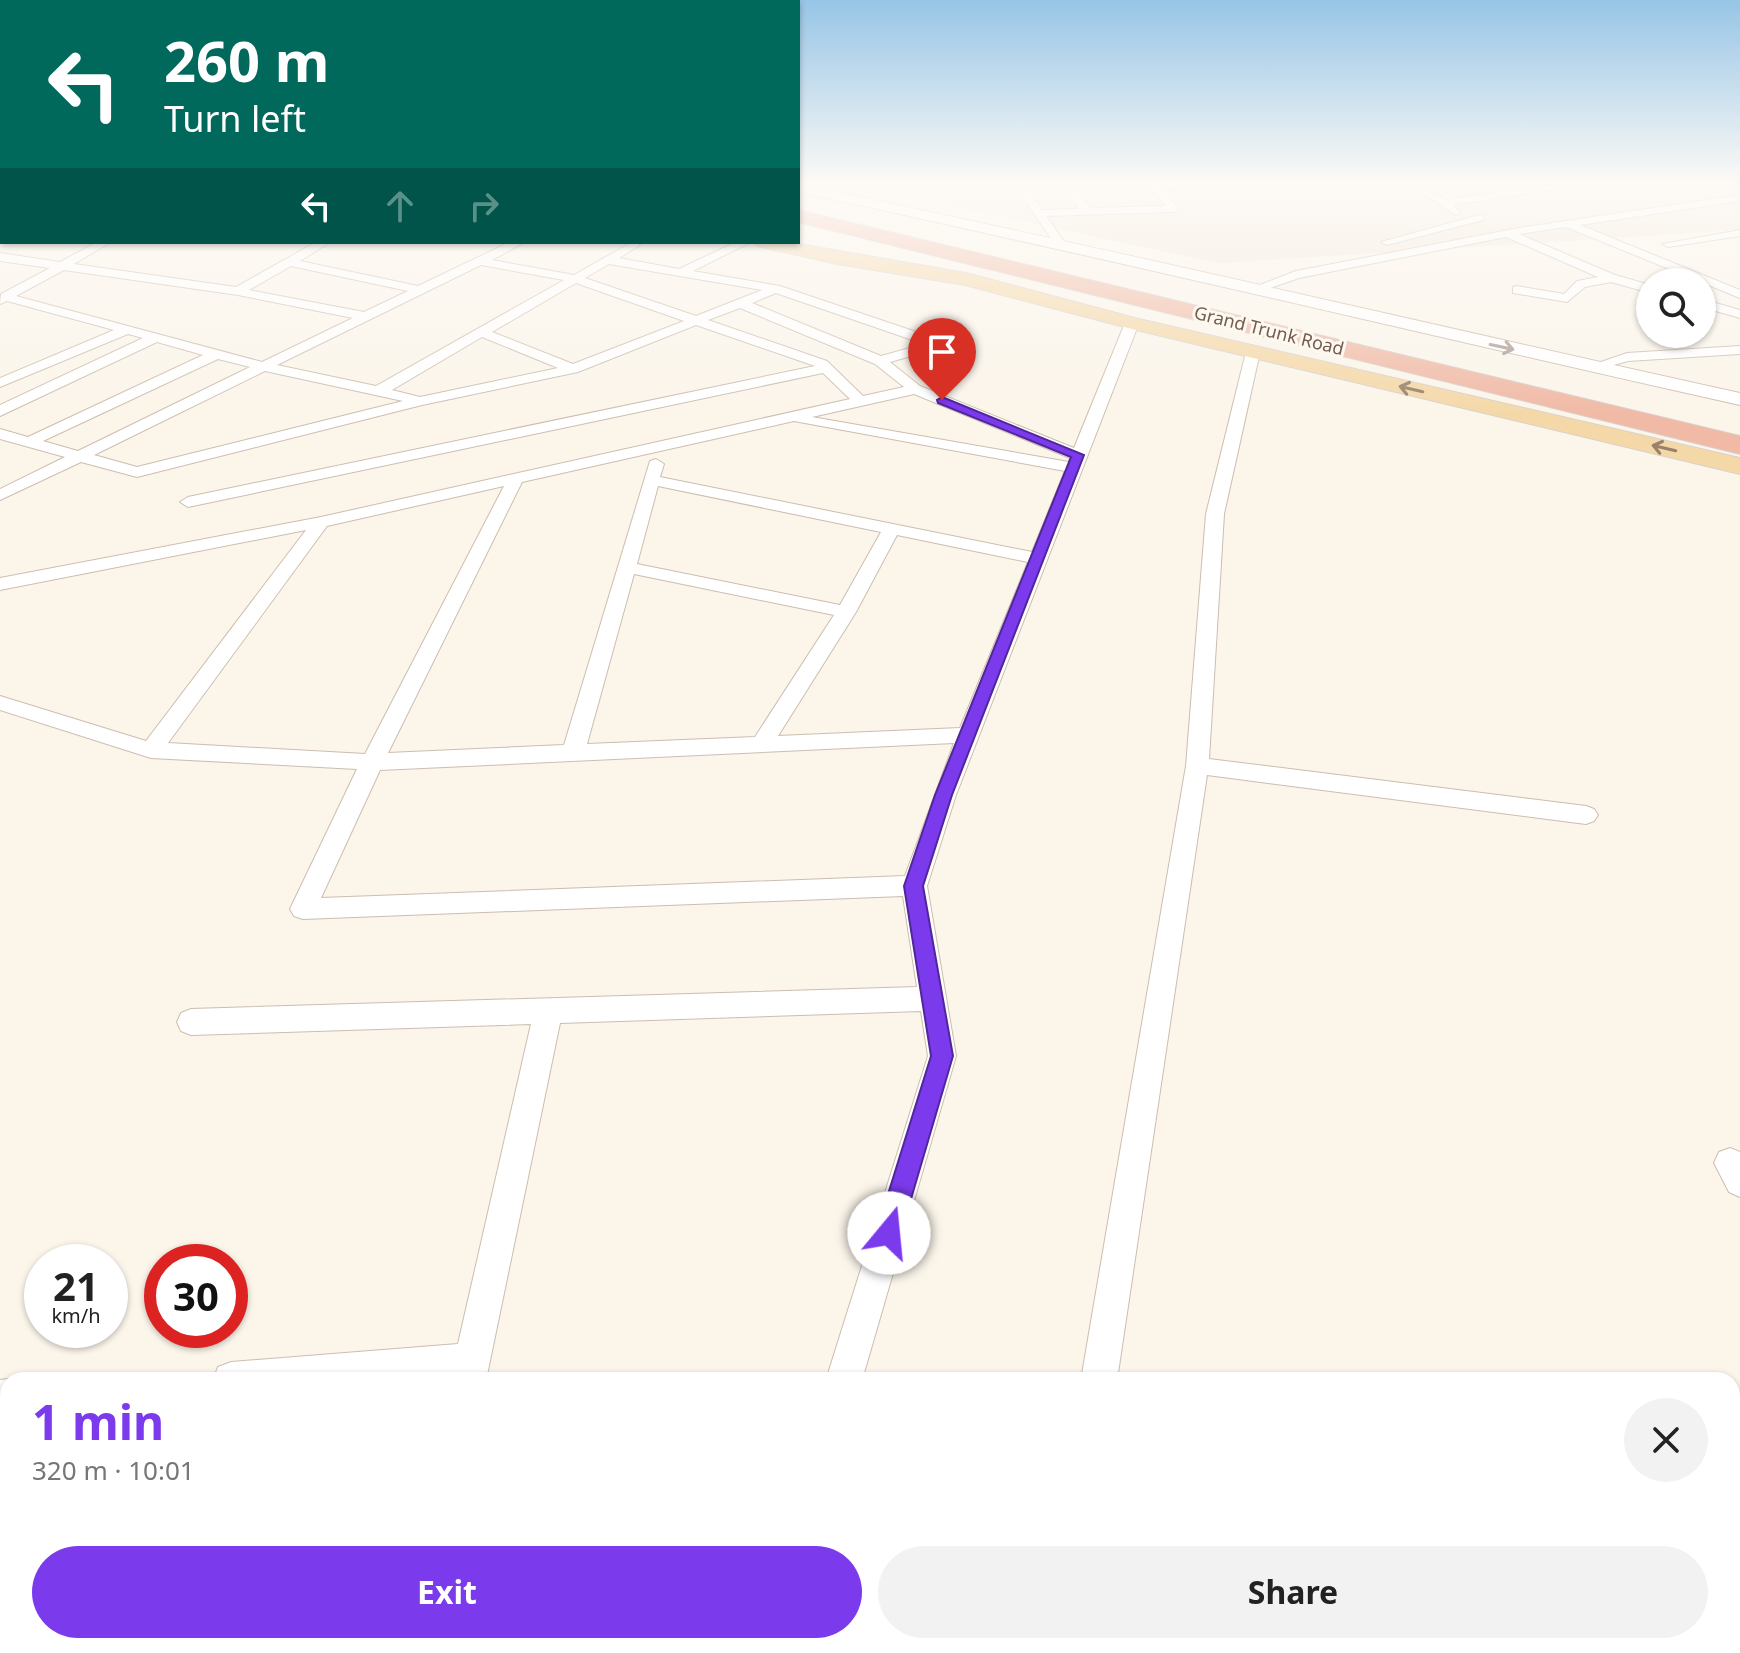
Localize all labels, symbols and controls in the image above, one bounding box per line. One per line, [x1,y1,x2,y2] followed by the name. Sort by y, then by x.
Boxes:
[164,22,329,98] text: 260 m
[32,32,136,136] icon: left
[164,94,306,143] text: Turn left
[294,184,338,228] icon: left
[378,184,422,228] icon: ahead
[462,184,506,228] icon: right
[1636,268,1716,348] map controls
[1636,268,1716,348] button: search
[1192,300,1347,360] street label: Grand Trunk Road
[908,318,976,400] pin
[920,330,964,374] icon: arrive
[1489,340,1515,355] one-way arrow
[1399,381,1424,396] one-way arrow
[1652,440,1677,455] one-way arrow
[847,1191,931,1275] position arrow
[144,1244,248,1348] speed limit sign: 30
[53,1258,99,1313] text: 21
[51,1302,101,1329] text: km/h
[32,1389,164,1454] text: 1 min
[1624,1398,1708,1482] button: close
[32,1452,195,1488] text: 320 m · 10:01
[32,1546,862,1638] button: Exit
[878,1546,1708,1638] button: Share

